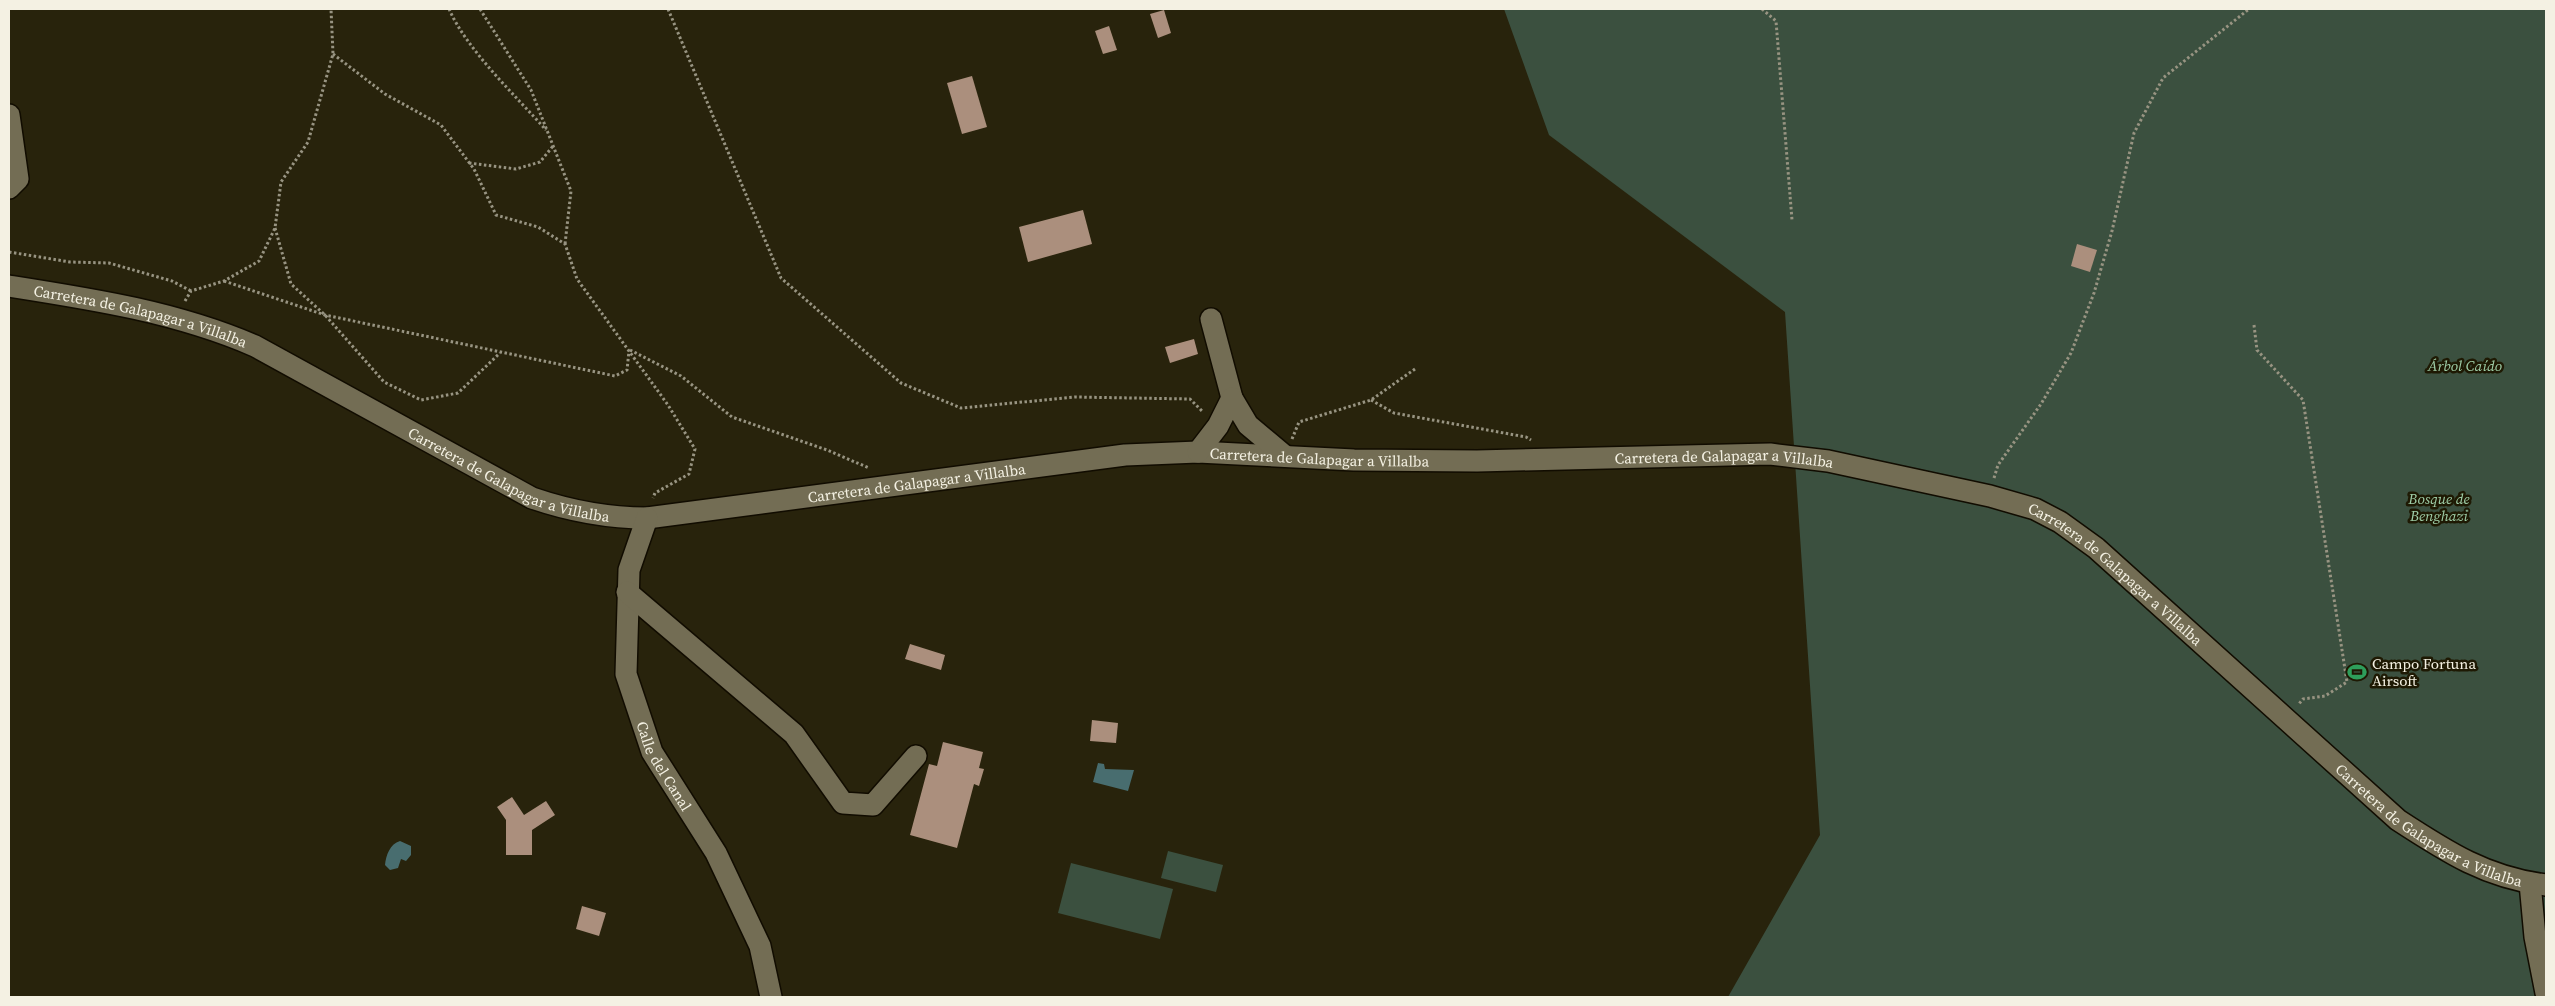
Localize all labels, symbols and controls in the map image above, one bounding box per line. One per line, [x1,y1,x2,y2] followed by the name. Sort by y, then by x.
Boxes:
[32,280,251,352] street label: Carretera de Galapagar a Villalba
[2427,355,2502,376] park label: Árbol Caído
[404,422,611,526] street label: Carretera de Galapagar a Villalba
[1209,442,1430,471] street label: Carretera de Galapagar a Villalba
[1614,443,1836,473] street label: Carretera de Galapagar a Villalba
[806,458,1027,507] street label: Carretera de Galapagar a Villalba
[2407,488,2470,526] park label: Bosque de Benghazi
[2026,497,2208,650] street label: Carretera de Galapagar a Villalba
[2372,653,2476,691] place label: Campo Fortuna Airsoft
[2346,661,2368,683] sports icon: Campo Fortuna Airsoft
[632,718,697,815] street label: Calle del Canal
[2331,758,2525,891] street label: Carretera de Galapagar a Villalba

